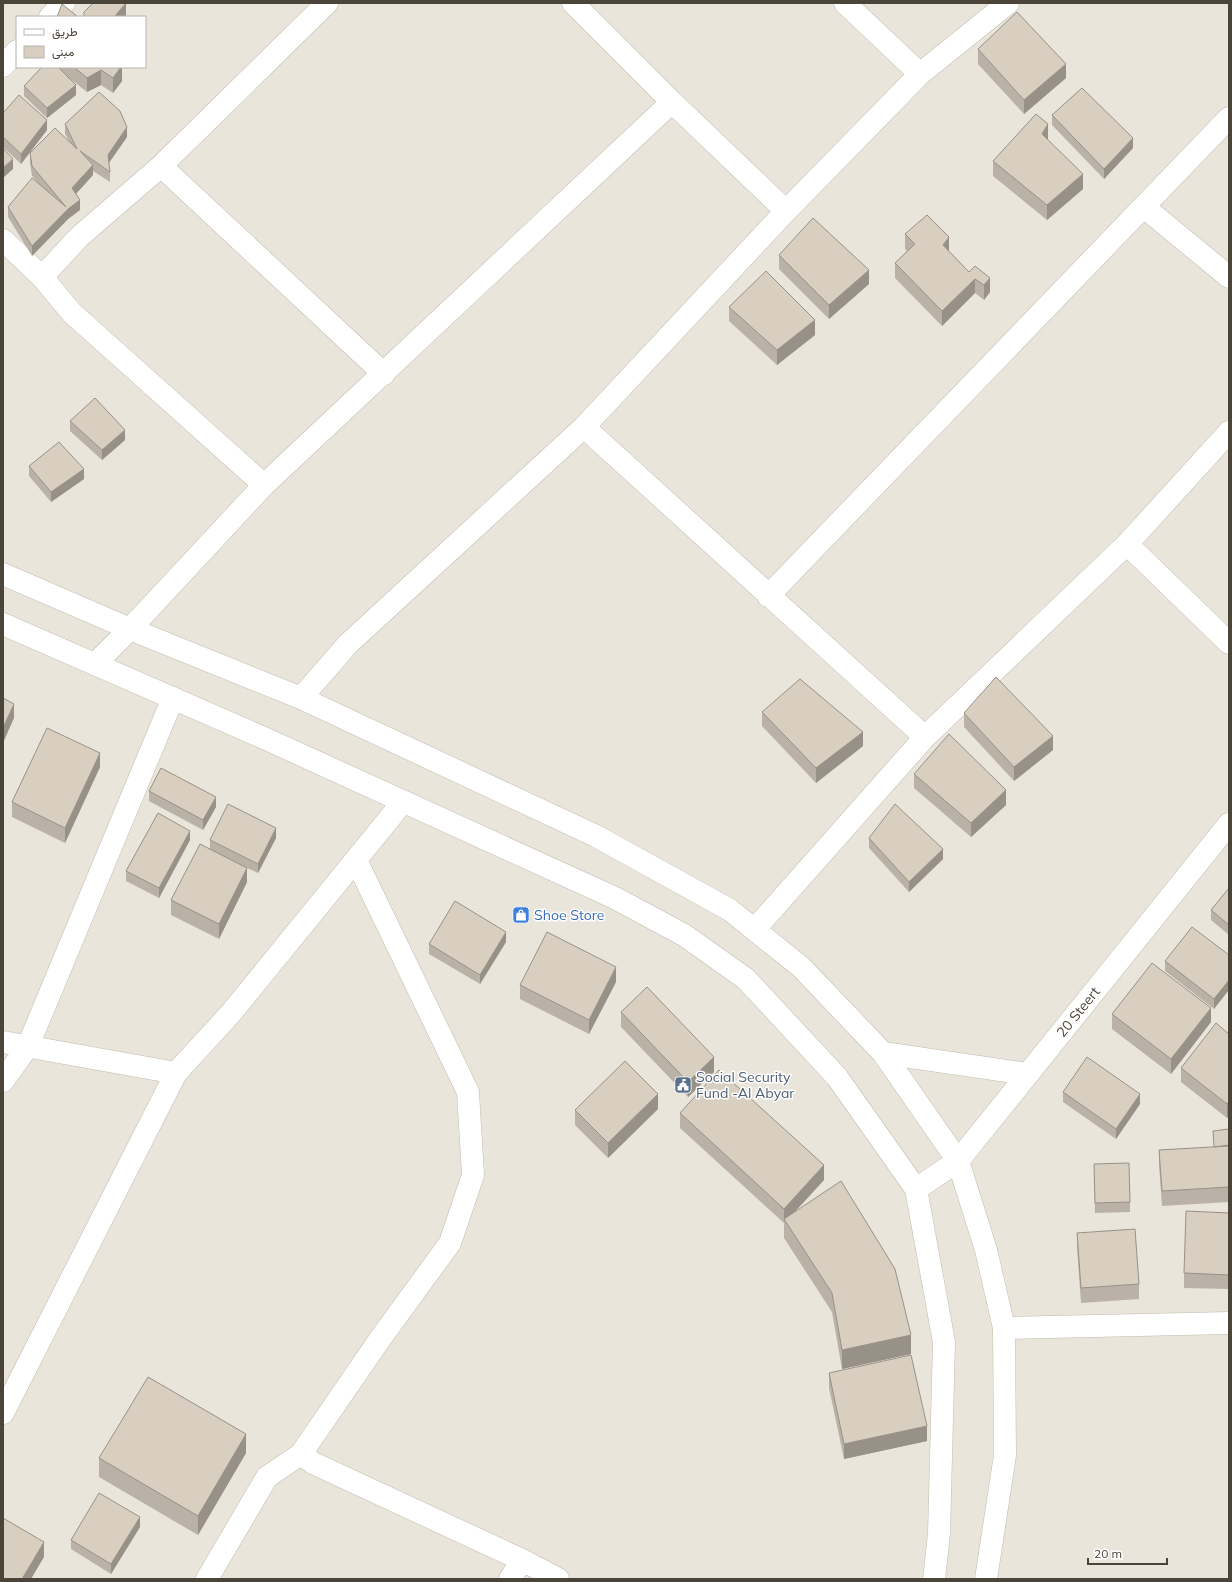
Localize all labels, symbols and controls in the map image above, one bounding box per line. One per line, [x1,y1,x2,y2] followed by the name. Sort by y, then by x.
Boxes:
[16,16,146,68] legend
[52,24,78,40] text: طريق
[52,44,74,60] text: مبنى
[511,905,531,925] shop icon: Shoe Store
[534,906,604,924] place label: Shoe Store
[1052,983,1104,1041] street label: 20 Steert
[696,1068,795,1102] place label: Social Security Fund -Al Abyar
[673,1075,693,1095] public building icon: Social Security Fund -Al Abyar
[1088,1540,1167,1566] scale bar
[1094,1546,1122,1561] text: 20 m

